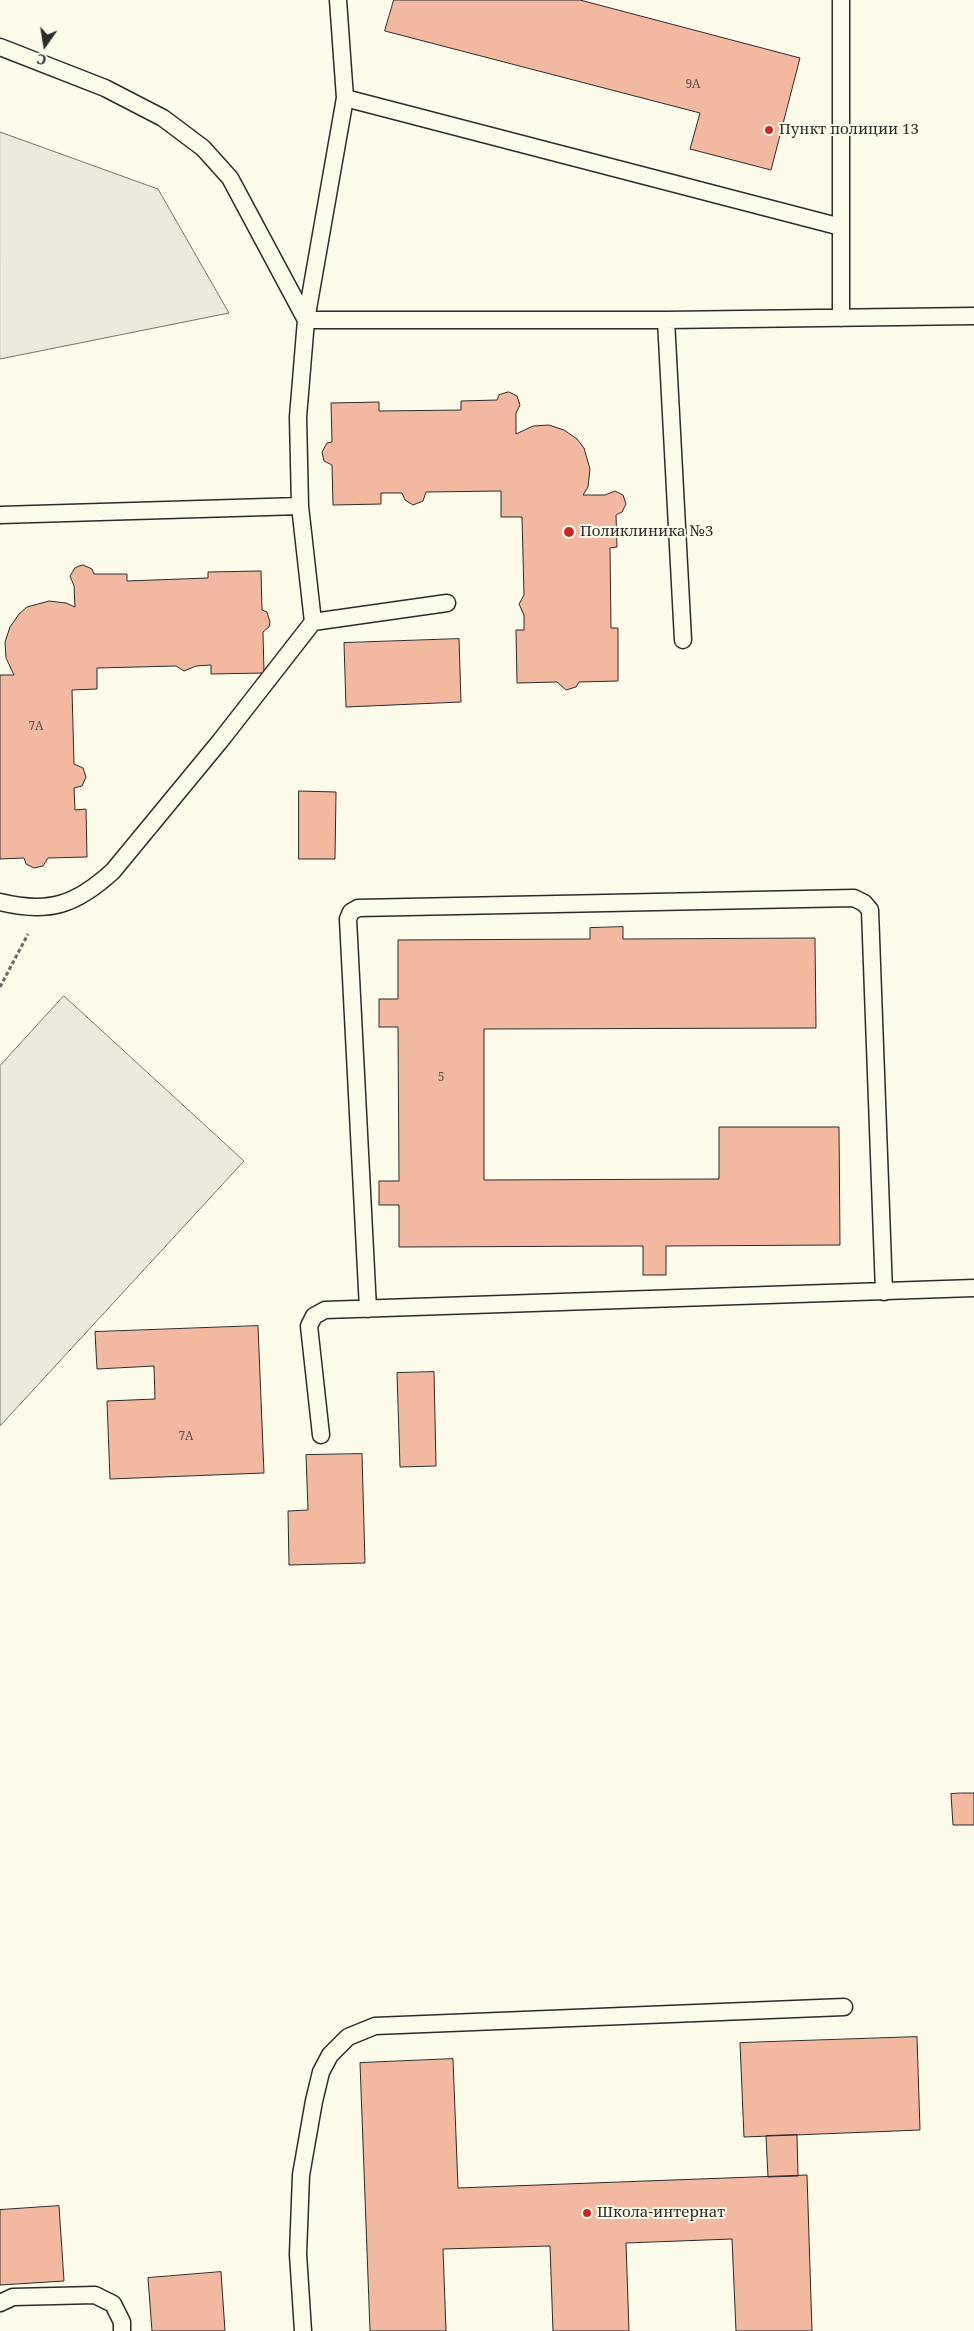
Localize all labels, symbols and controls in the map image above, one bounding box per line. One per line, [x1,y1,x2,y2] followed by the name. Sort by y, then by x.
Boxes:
[20,20,70,70] north arrow
[35,50,48,70] text: С
[685,78,701,92] house number: 9А
[779,121,919,139] place label: Пункт полиции 13
[763,124,775,136] marker: Пункт полиции 13
[580,523,713,541] place label: Поликлиника №3
[562,525,576,539] marker: Поликлиника №3
[28,720,44,734] house number: 7А
[438,1071,444,1085] house number: 5
[178,1430,194,1444] house number: 7А
[597,2204,725,2222] place label: Школа-интернат
[581,2207,593,2219] marker: Школа-интернат

